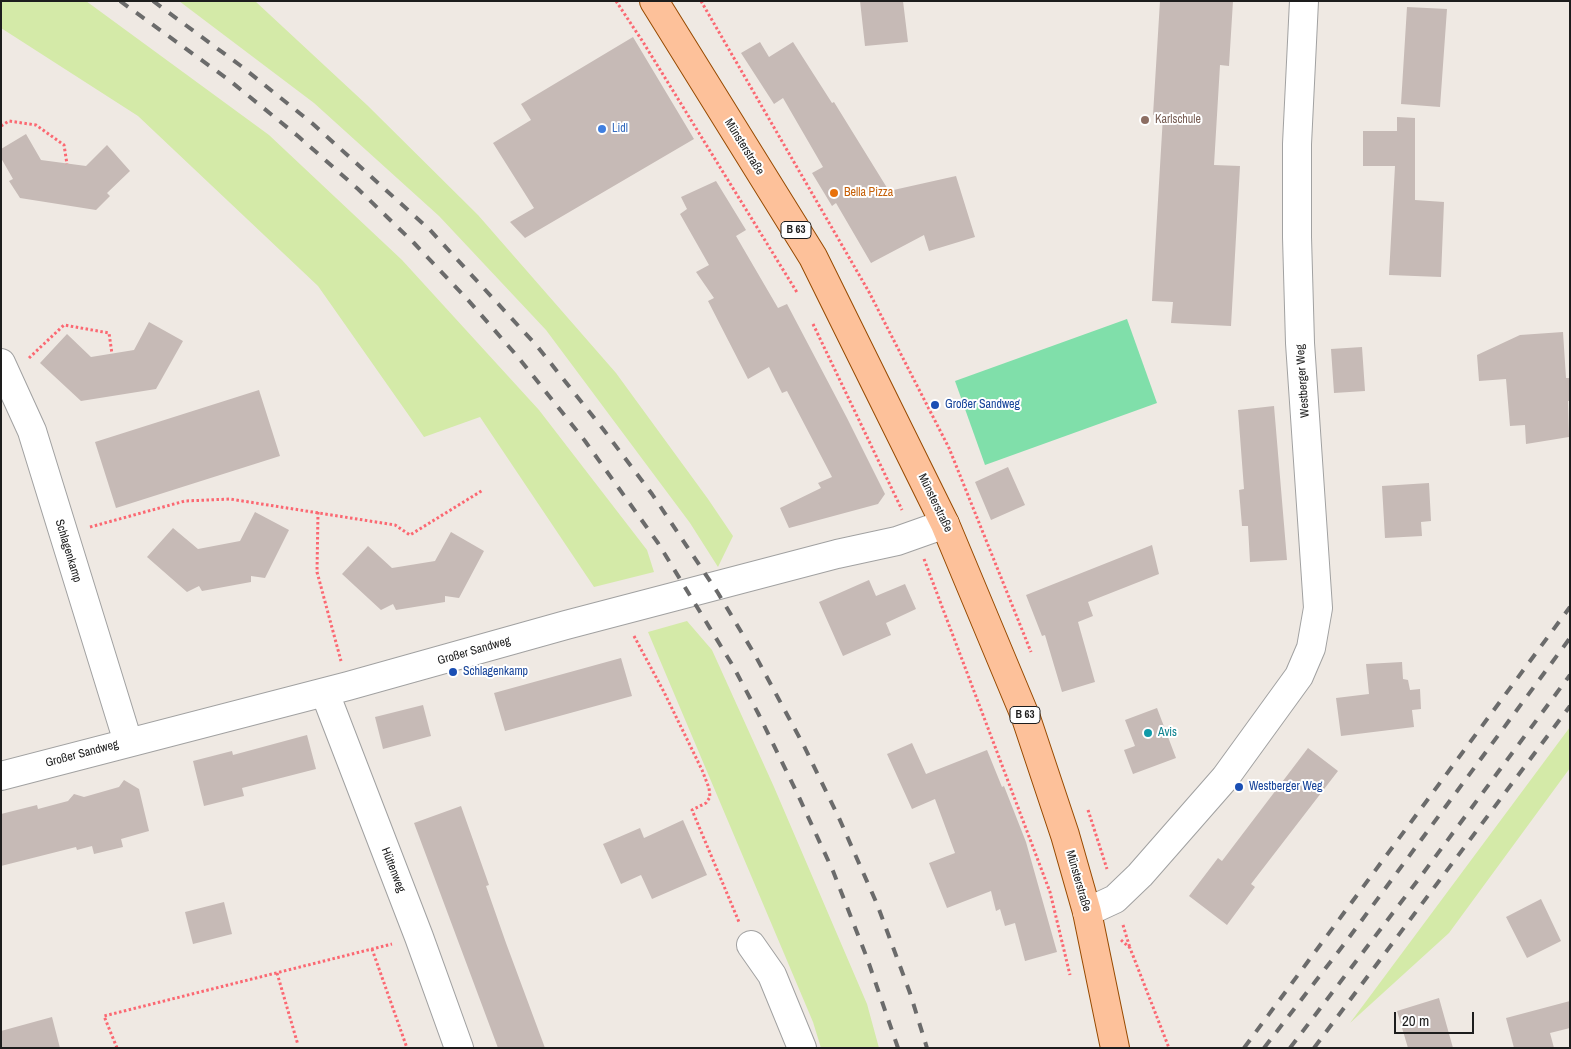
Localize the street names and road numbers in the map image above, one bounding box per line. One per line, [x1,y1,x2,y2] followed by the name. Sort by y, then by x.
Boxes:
[721,116,767,178] street label: Münsterstraße
[781,222,811,238] road number: B 63
[1293,344,1313,418] street label: Westberger Weg
[915,471,955,535] street label: Münsterstraße
[52,518,84,584] street label: Schlagenkamp
[436,634,512,668] street label: Großer Sandweg
[1010,706,1040,724] road number: B 63
[44,737,120,771] street label: Großer Sandweg
[378,845,408,895] street label: Hüttenweg
[1062,849,1094,913] street label: Münsterstraße

